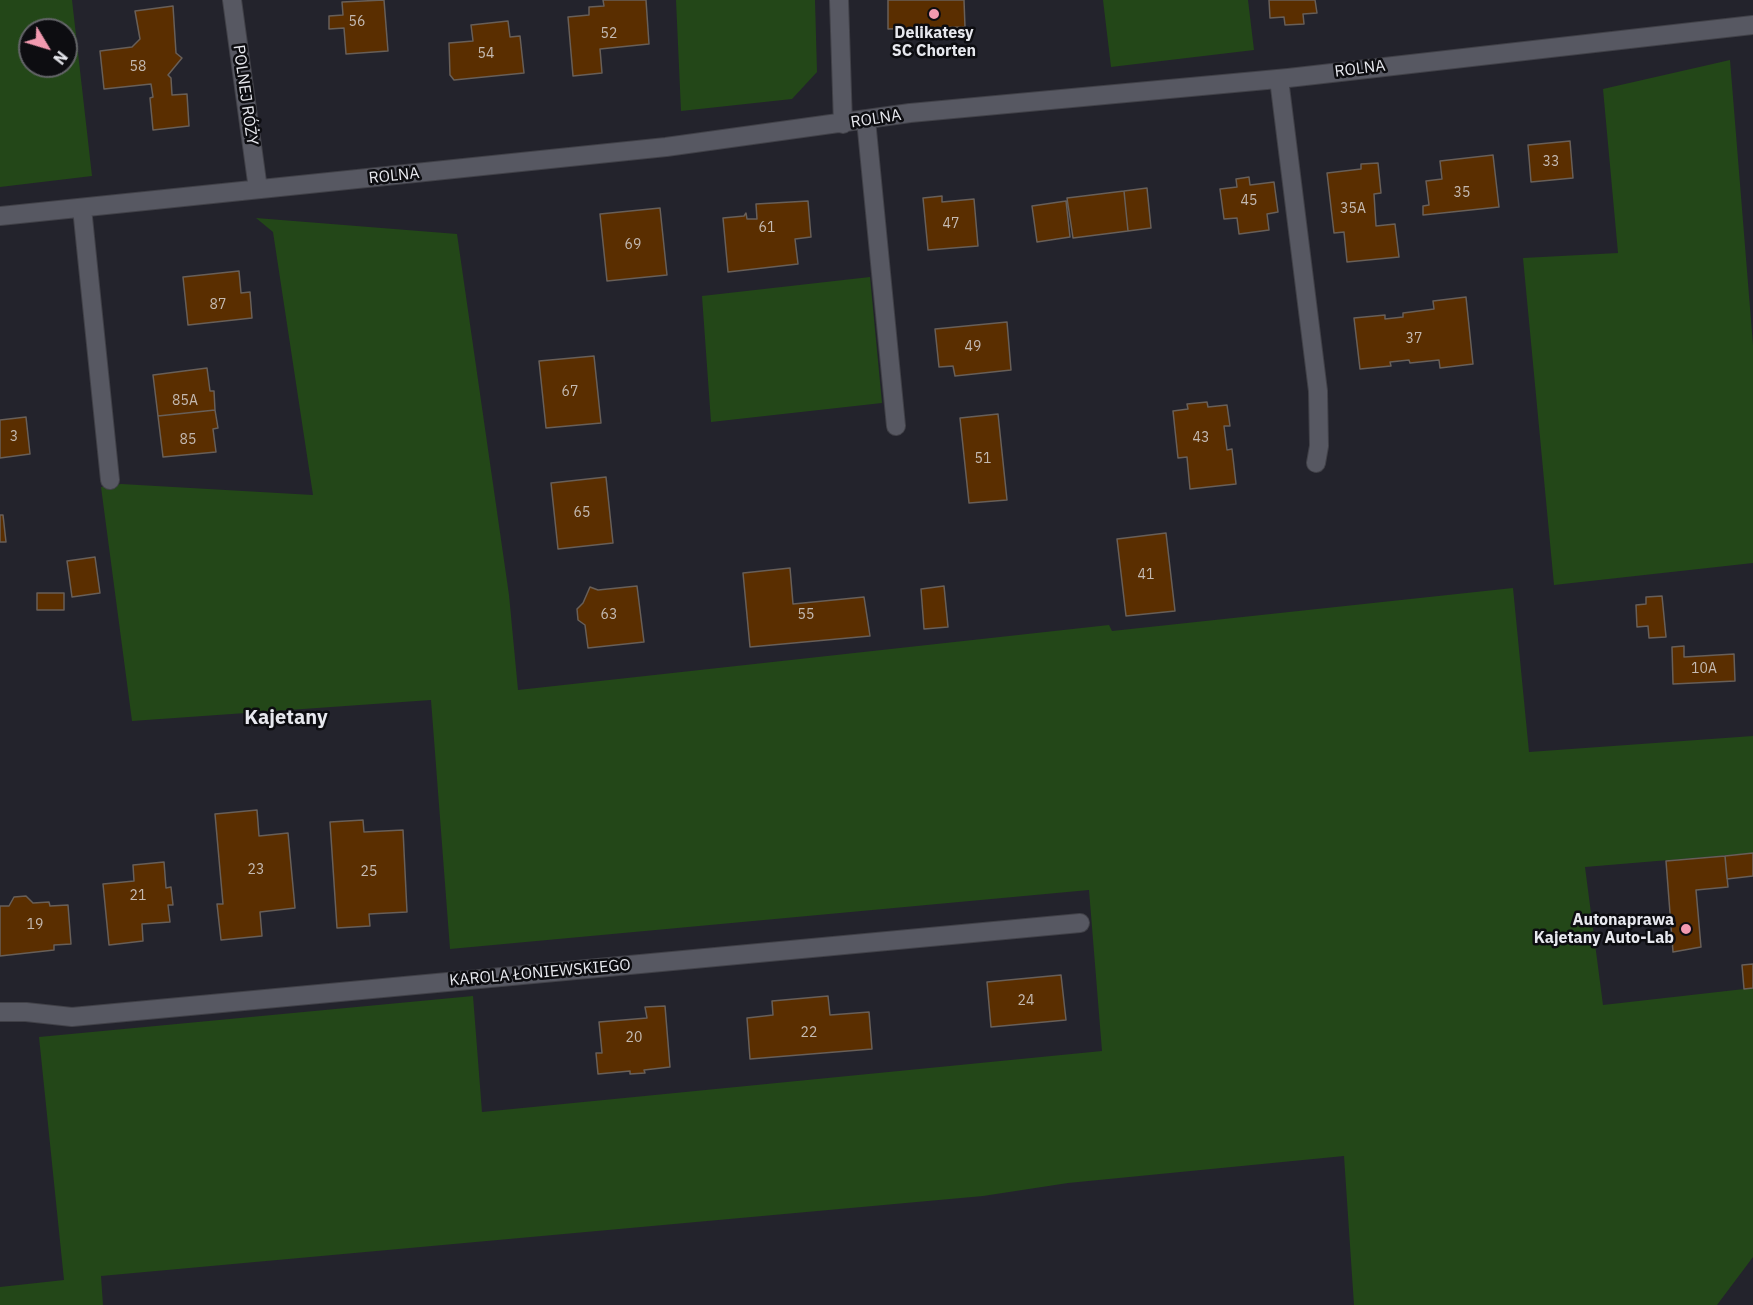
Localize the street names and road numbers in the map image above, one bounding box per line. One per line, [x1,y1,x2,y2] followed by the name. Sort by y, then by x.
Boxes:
[228,43,262,147] street label: POLNEJ RÓŻY
[1334,56,1386,82] street label: ROLNA
[849,106,903,132] street label: ROLNA
[368,164,420,188] street label: ROLNA
[448,956,632,990] street label: KAROLA ŁONIEWSKIEGO

